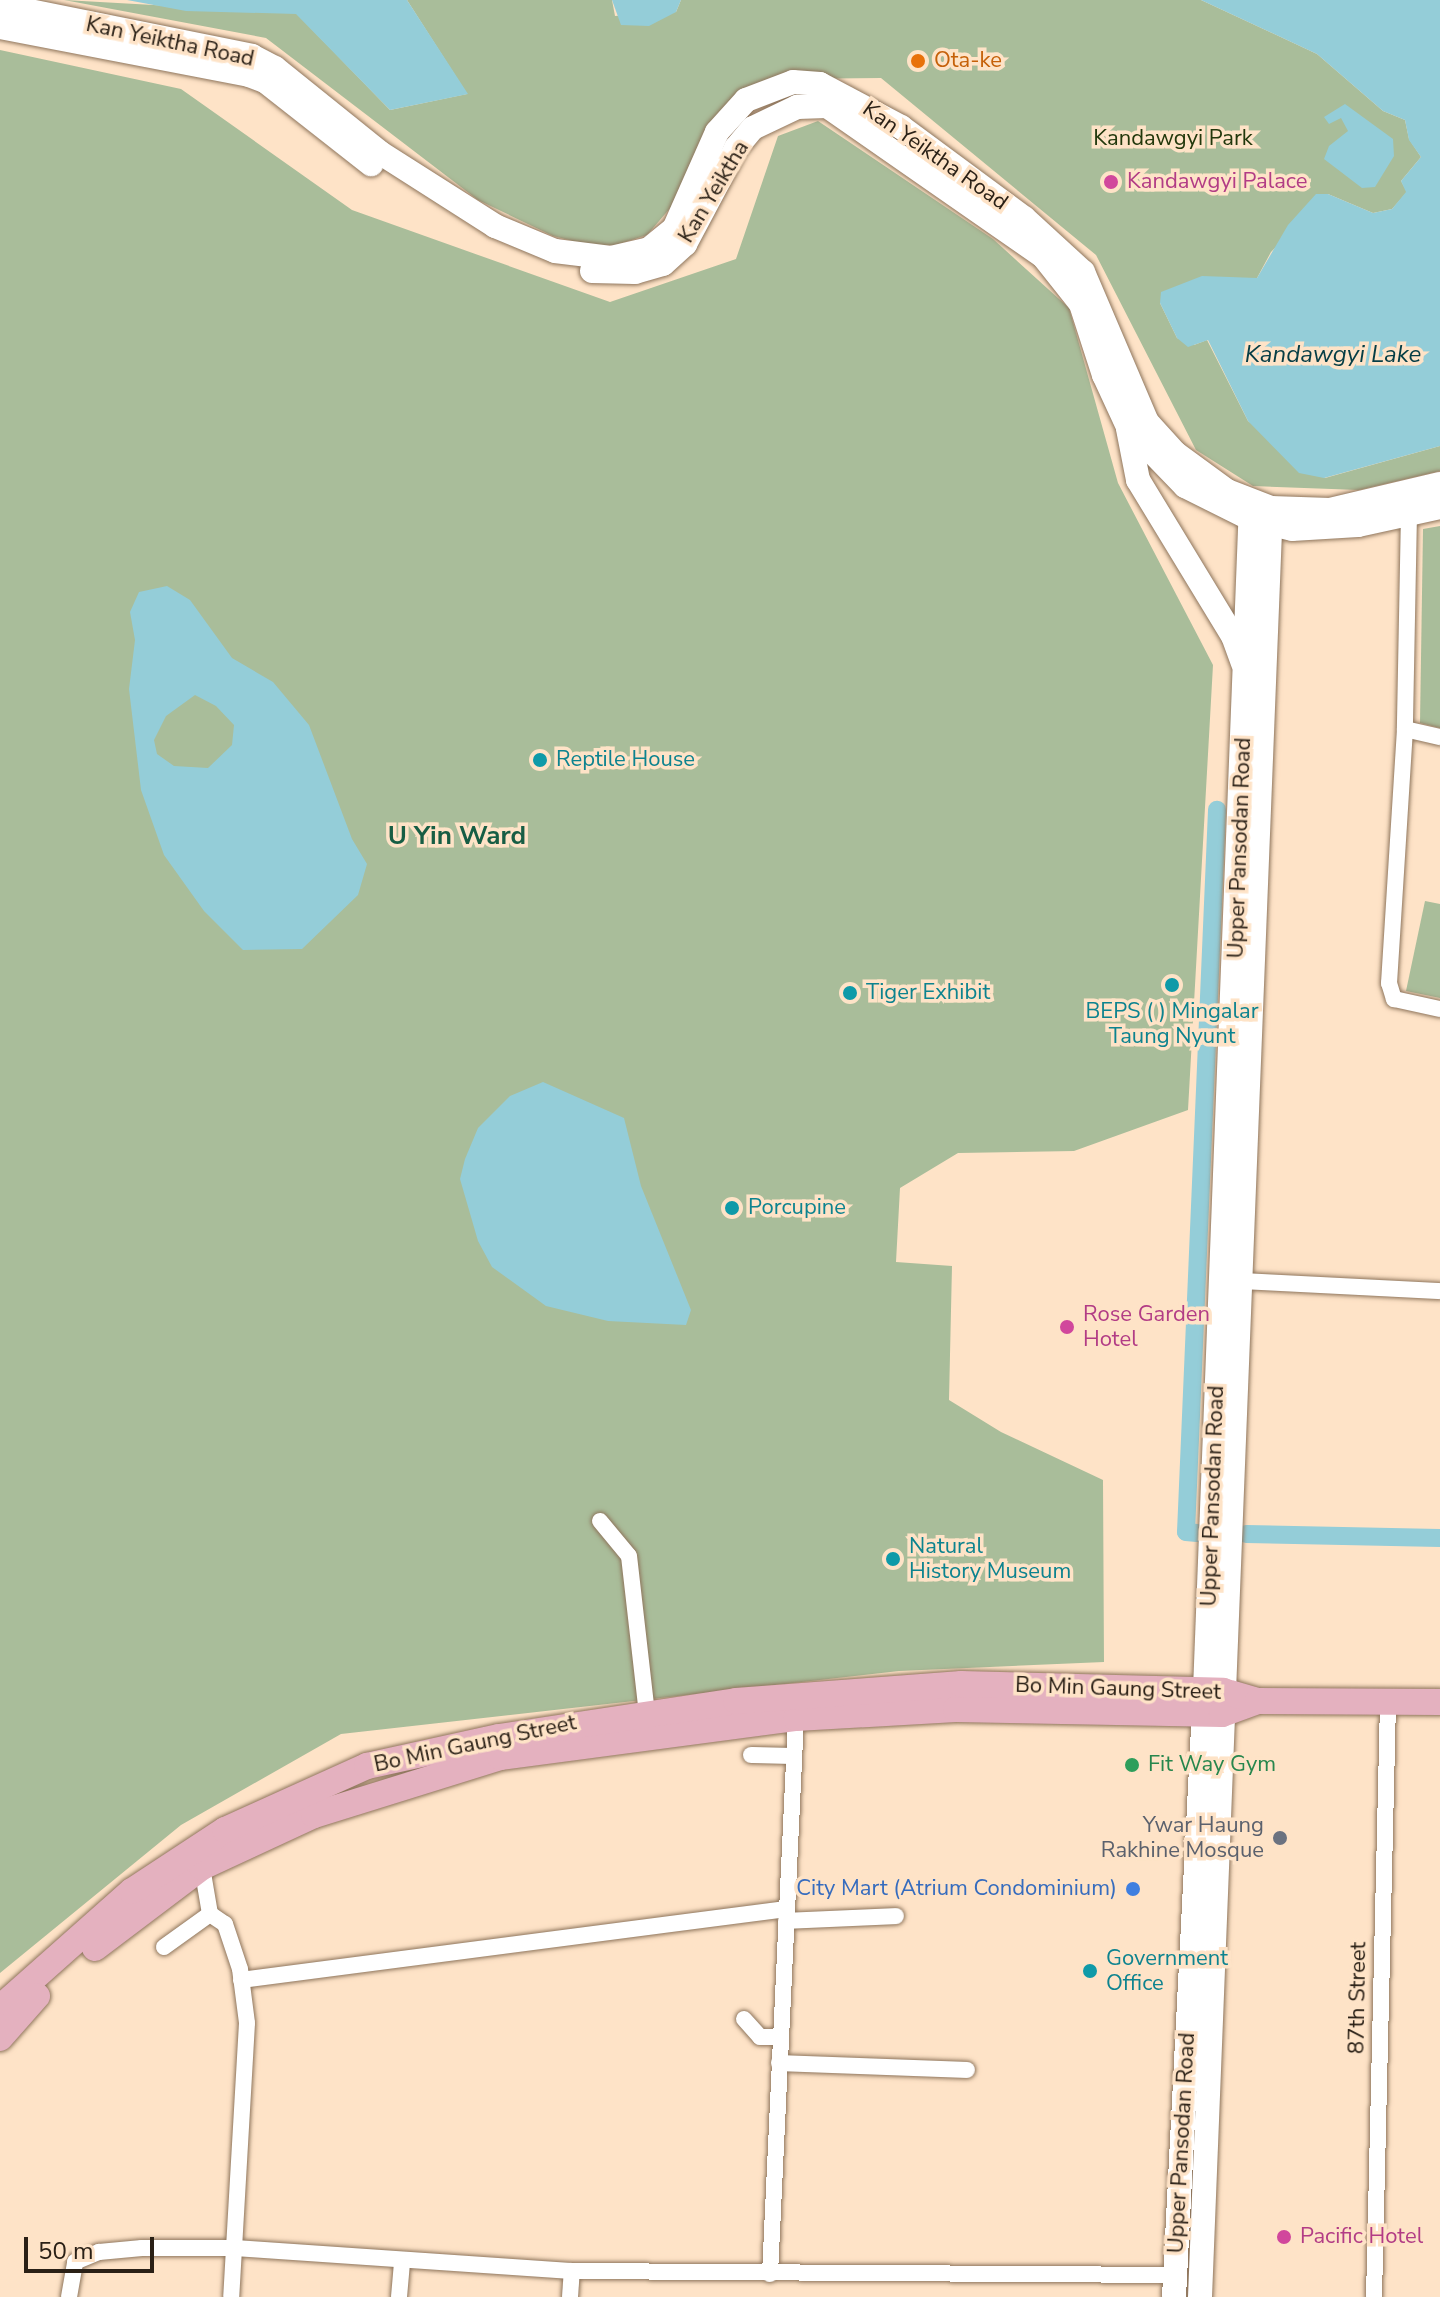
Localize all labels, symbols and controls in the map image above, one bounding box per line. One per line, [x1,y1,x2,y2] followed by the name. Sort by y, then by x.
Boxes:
[84,11,256,73] street label: Kan Yeiktha Road
[934,48,1002,74] place label: Ota-ke
[909,52,927,70] marker: Ota-ke
[857,96,1013,216] street label: Kan Yeiktha Road
[1093,126,1253,152] park label: Kandawgyi Park
[673,136,755,248] street label: Kan Yeiktha
[1127,169,1307,195] place label: Kandawgyi Palace
[1102,173,1120,191] marker: Kandawgyi Palace
[1245,341,1421,369] water label: Kandawgyi Lake
[1223,737,1257,959] street label: Upper Pansodan Road
[556,747,695,773] place label: Reptile House
[531,751,549,769] marker: Reptile House
[388,820,526,852] district label: U Yin Ward
[1163,976,1181,994] marker: BEPS ( ) Mingalar Taung Nyunt
[866,980,990,1006] place label: Tiger Exhibit
[841,984,859,1002] marker: Tiger Exhibit
[1085,998,1259,1050] place label: BEPS ( ) Mingalar Taung Nyunt
[748,1195,846,1221] place label: Porcupine
[723,1199,741,1217] marker: Porcupine
[1083,1301,1210,1352] place label: Rose Garden Hotel
[1058,1318,1076,1336] marker: Rose Garden Hotel
[1196,1385,1230,1607] street label: Upper Pansodan Road
[909,1533,1071,1584] place label: Natural History Museum
[884,1550,902,1568] marker: Natural History Museum
[1015,1672,1221,1706] street label: Bo Min Gaung Street
[372,1710,578,1778] street label: Bo Min Gaung Street
[1148,1752,1276,1778] place label: Fit Way Gym
[1123,1756,1141,1774] marker: Fit Way Gym
[1101,1812,1264,1864] place label: Ywar Haung Rakhine Mosque
[1271,1829,1289,1847] marker: Ywar Haung Rakhine Mosque
[796,1876,1117,1902] place label: City Mart (Atrium Condominium)
[1124,1880,1142,1898] marker: City Mart (Atrium Condominium)
[1344,1942,1372,2054] street label: 87th Street
[1106,1945,1228,1996] place label: Government Office
[1081,1962,1099,1980] marker: Government Office
[1163,2032,1201,2254] street label: Upper Pansodan Road
[28,2221,158,2271] scale bar
[1300,2224,1423,2250] place label: Pacific Hotel
[1275,2228,1293,2246] marker: Pacific Hotel
[38,2235,94,2267] text: 50 m

